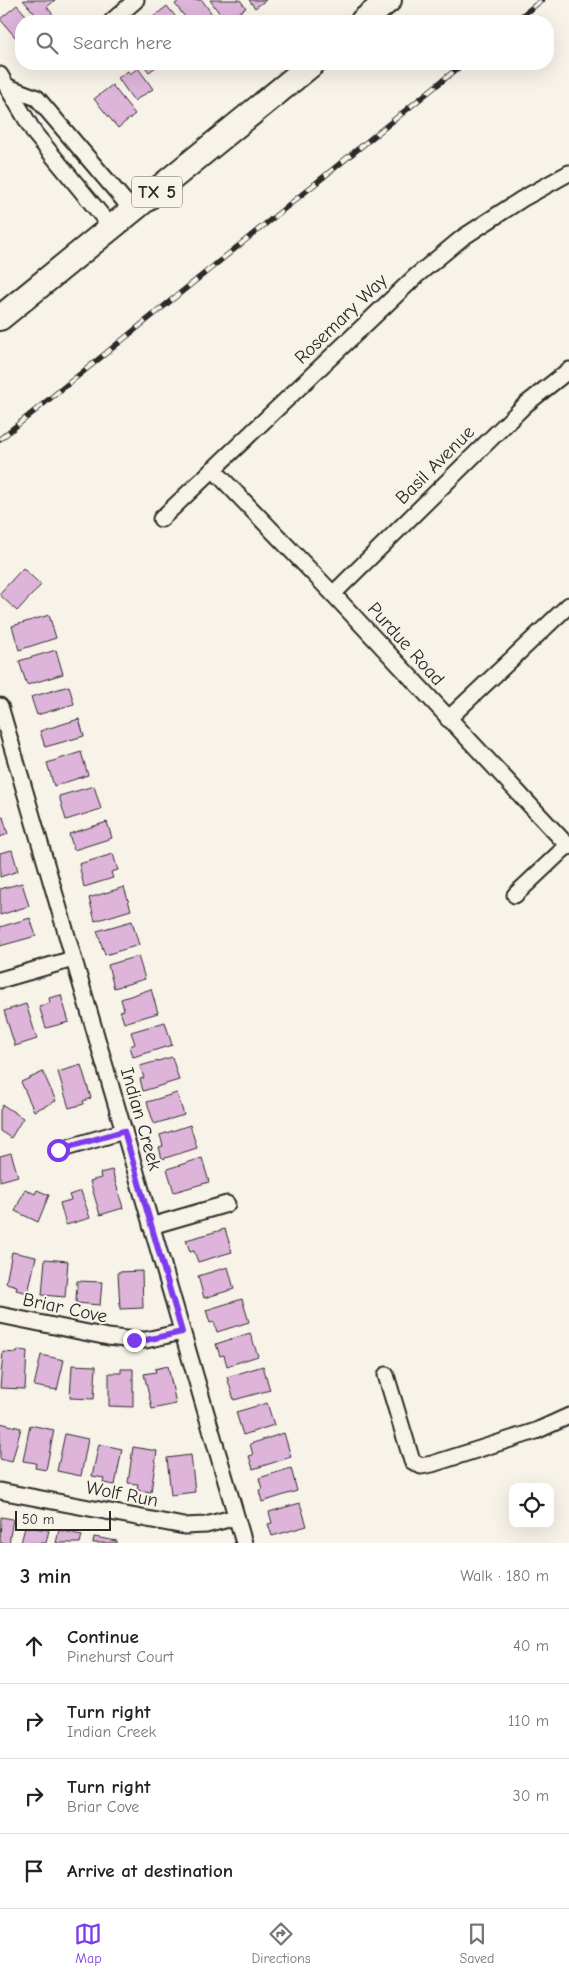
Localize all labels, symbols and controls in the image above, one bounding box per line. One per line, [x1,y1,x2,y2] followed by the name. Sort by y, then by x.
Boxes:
[15,15,554,70] search box
[33,29,61,57] icon: search
[73,32,172,54] text: Search here
[132,176,182,208] road number: TX 5
[290,269,392,369] street label: Rosemary Way
[391,421,479,509] street label: Basil Avenue
[363,598,449,690] street label: Purdue Road
[116,1065,166,1174] street label: Indian Creek
[47,1139,70,1162] route start
[21,1288,109,1328] street label: Briar Cove
[123,1329,146,1352] route end
[84,1476,160,1512] street label: Wolf Run
[509,1483,554,1528] map controls
[509,1483,554,1528] button: locate
[15,1508,111,1531] scale bar
[22,1511,54,1528] text: 50 m
[20,1564,71,1588] text: 3 min
[460,1567,549,1585] text: Walk · 180 m
[67,1626,139,1648] text: Continue
[20,1632,48,1660] icon: ahead
[513,1637,549,1655] text: 40 m
[67,1648,174,1666] text: Pinehurst Court
[67,1701,151,1723] text: Turn right
[20,1707,48,1735] icon: right
[508,1712,549,1730] text: 110 m
[67,1723,156,1741] text: Indian Creek
[67,1776,151,1798] text: Turn right
[20,1782,48,1810] icon: right
[513,1787,549,1805] text: 30 m
[67,1798,139,1816] text: Briar Cove
[20,1857,48,1885] icon: arrive
[67,1860,233,1882] text: Arrive at destination
[74,1920,102,1967] tab: Map
[251,1920,311,1967] tab: Directions
[460,1920,495,1967] tab: Saved

